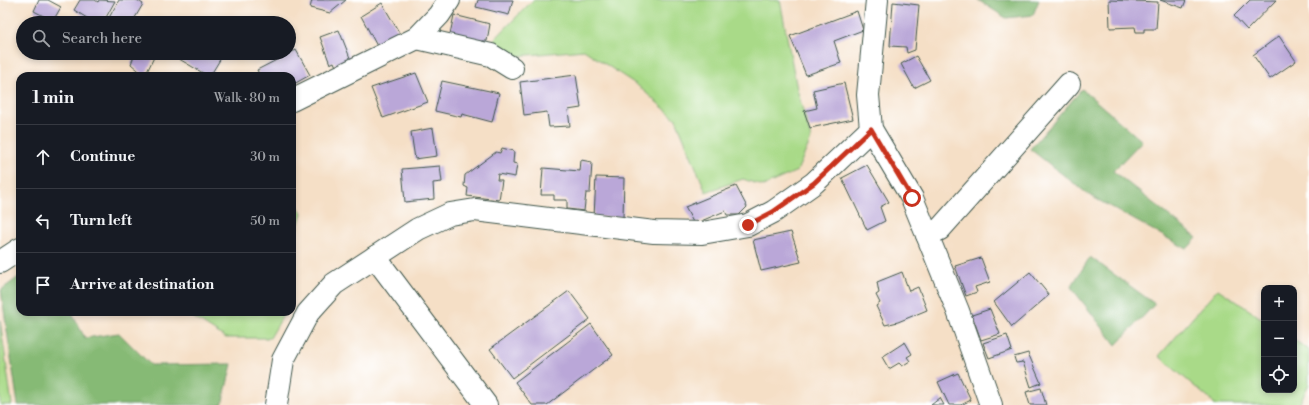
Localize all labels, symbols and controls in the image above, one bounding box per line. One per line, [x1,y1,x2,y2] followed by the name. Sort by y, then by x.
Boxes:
[16,16,296,60] search box
[30,27,52,49] icon: search
[62,29,142,48] text: Search here
[32,87,74,109] text: 1 min
[214,90,280,106] text: Walk · 80 m
[32,146,54,168] icon: ahead
[70,147,135,166] text: Continue
[250,149,280,165] text: 30 m
[903,189,921,207] route start
[32,210,54,232] icon: left
[70,211,132,230] text: Turn left
[250,213,280,229] text: 50 m
[739,216,757,234] route end
[32,274,54,296] icon: arrive
[70,275,214,294] text: Arrive at destination
[1261,285,1297,393] map controls
[1261,285,1297,321] button: +
[1261,321,1297,357] button: −
[1261,357,1297,393] button: locate

